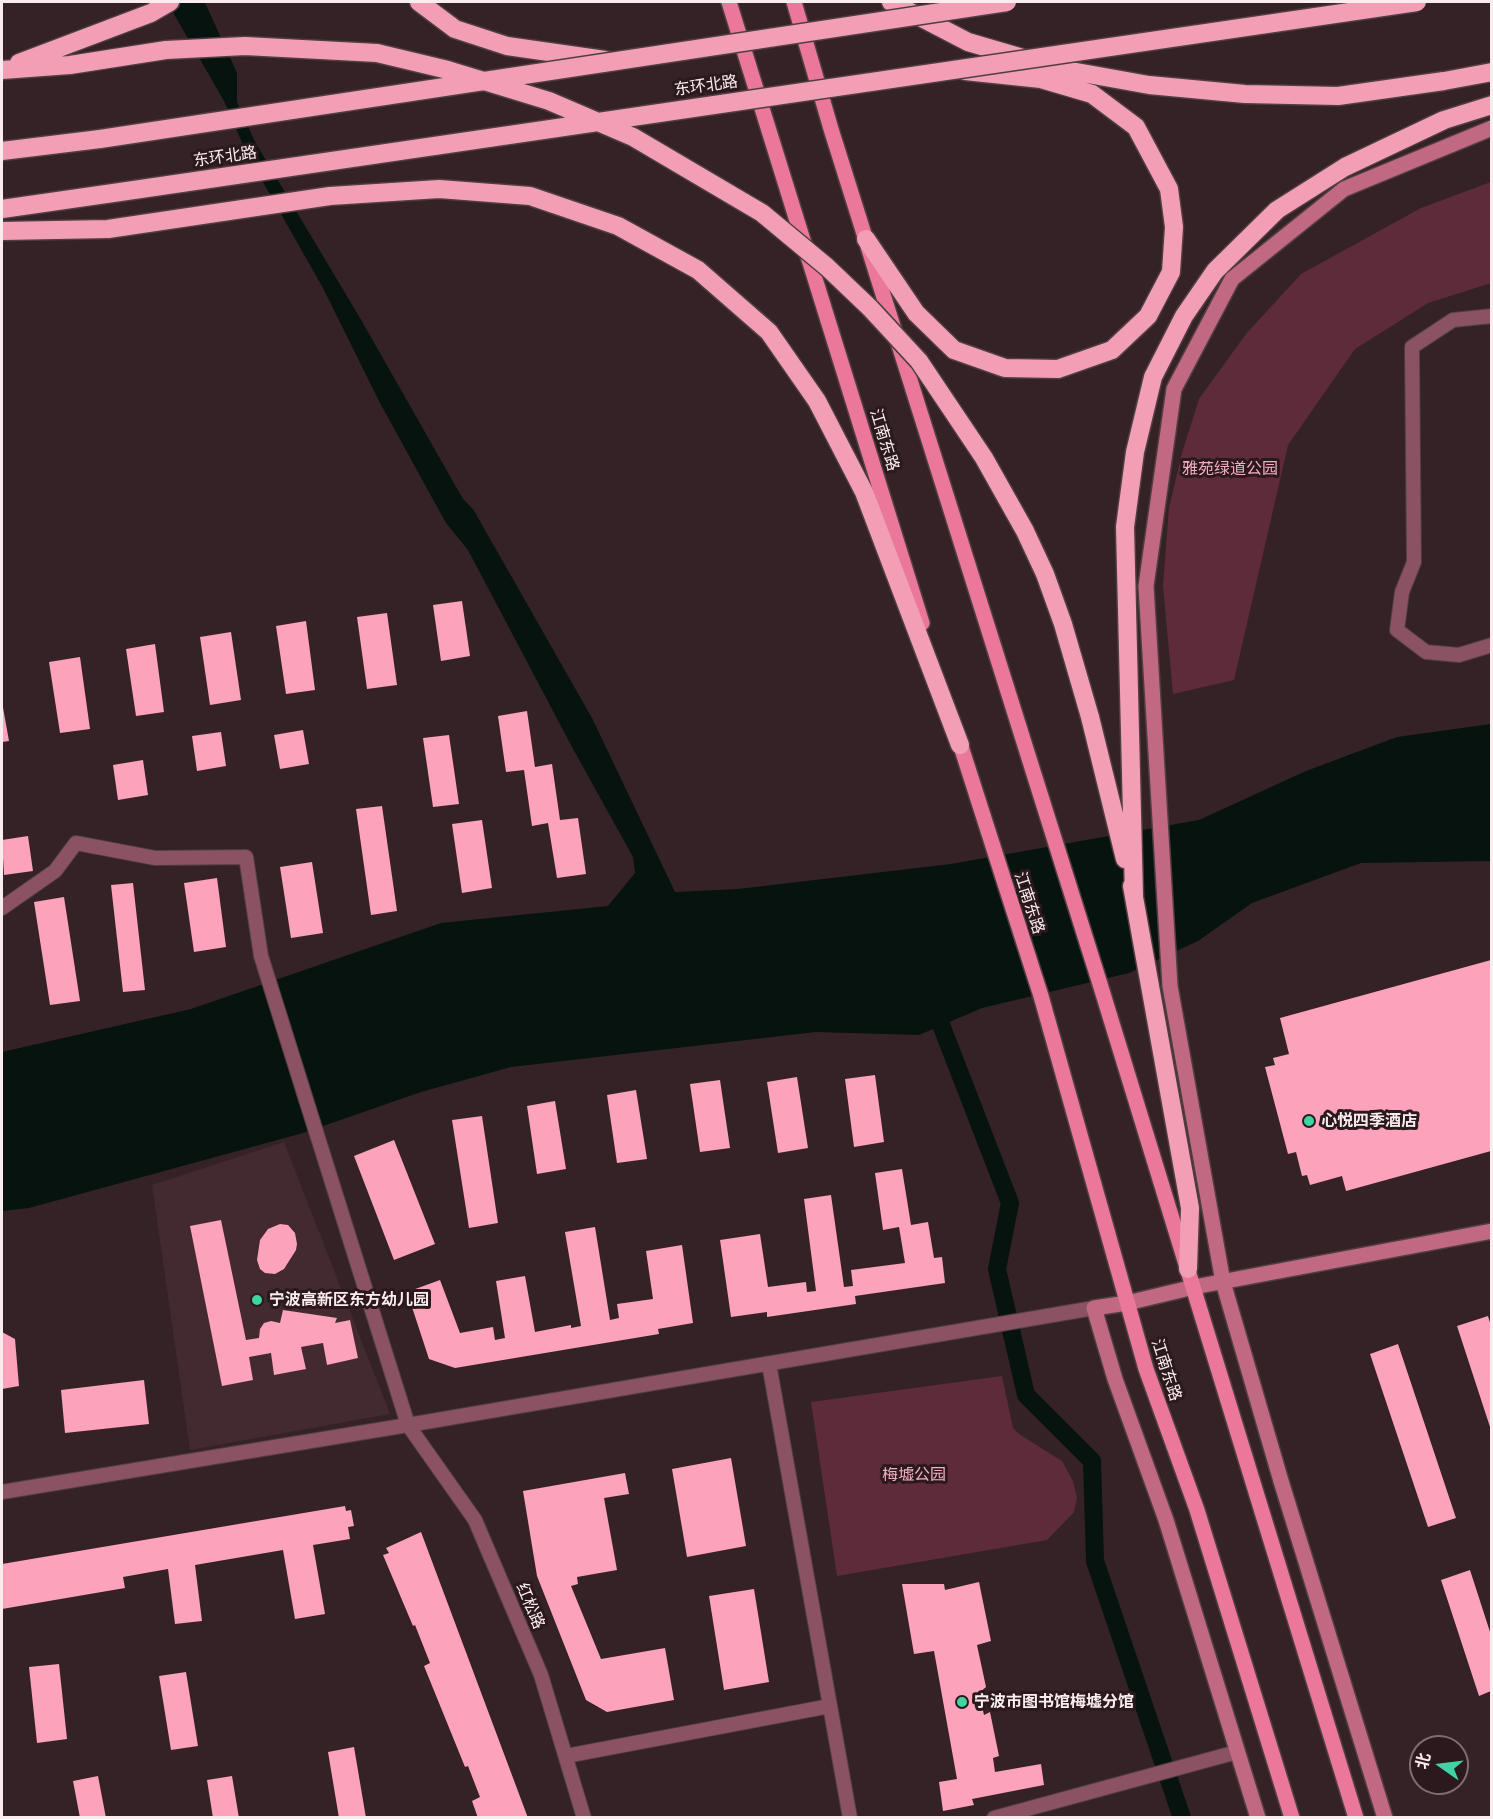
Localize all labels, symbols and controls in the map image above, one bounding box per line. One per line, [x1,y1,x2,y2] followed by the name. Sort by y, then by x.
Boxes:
[673,72,739,100] street label: 东环北路
[192,143,258,171] street label: 东环北路
[865,407,903,473] street label: 江南东路
[1182,459,1278,479] park label: 雅苑绿道公园
[1010,870,1048,936] street label: 江南东路
[1321,1111,1417,1131] place label: 心悦四季酒店
[1302,1114,1316,1128] marker: 心悦四季酒店
[269,1290,429,1310] place label: 宁波高新区东方幼儿园
[250,1293,264,1307] marker: 宁波高新区东方幼儿园
[1147,1337,1185,1403] street label: 江南东路
[882,1465,946,1485] park label: 梅墟公园
[512,1580,548,1632] street label: 红松路
[974,1692,1134,1712] place label: 宁波市图书馆梅墟分馆
[955,1695,969,1709] marker: 宁波市图书馆梅墟分馆
[1409,1735,1469,1795] north arrow
[1412,1751,1434,1771] text: 北

